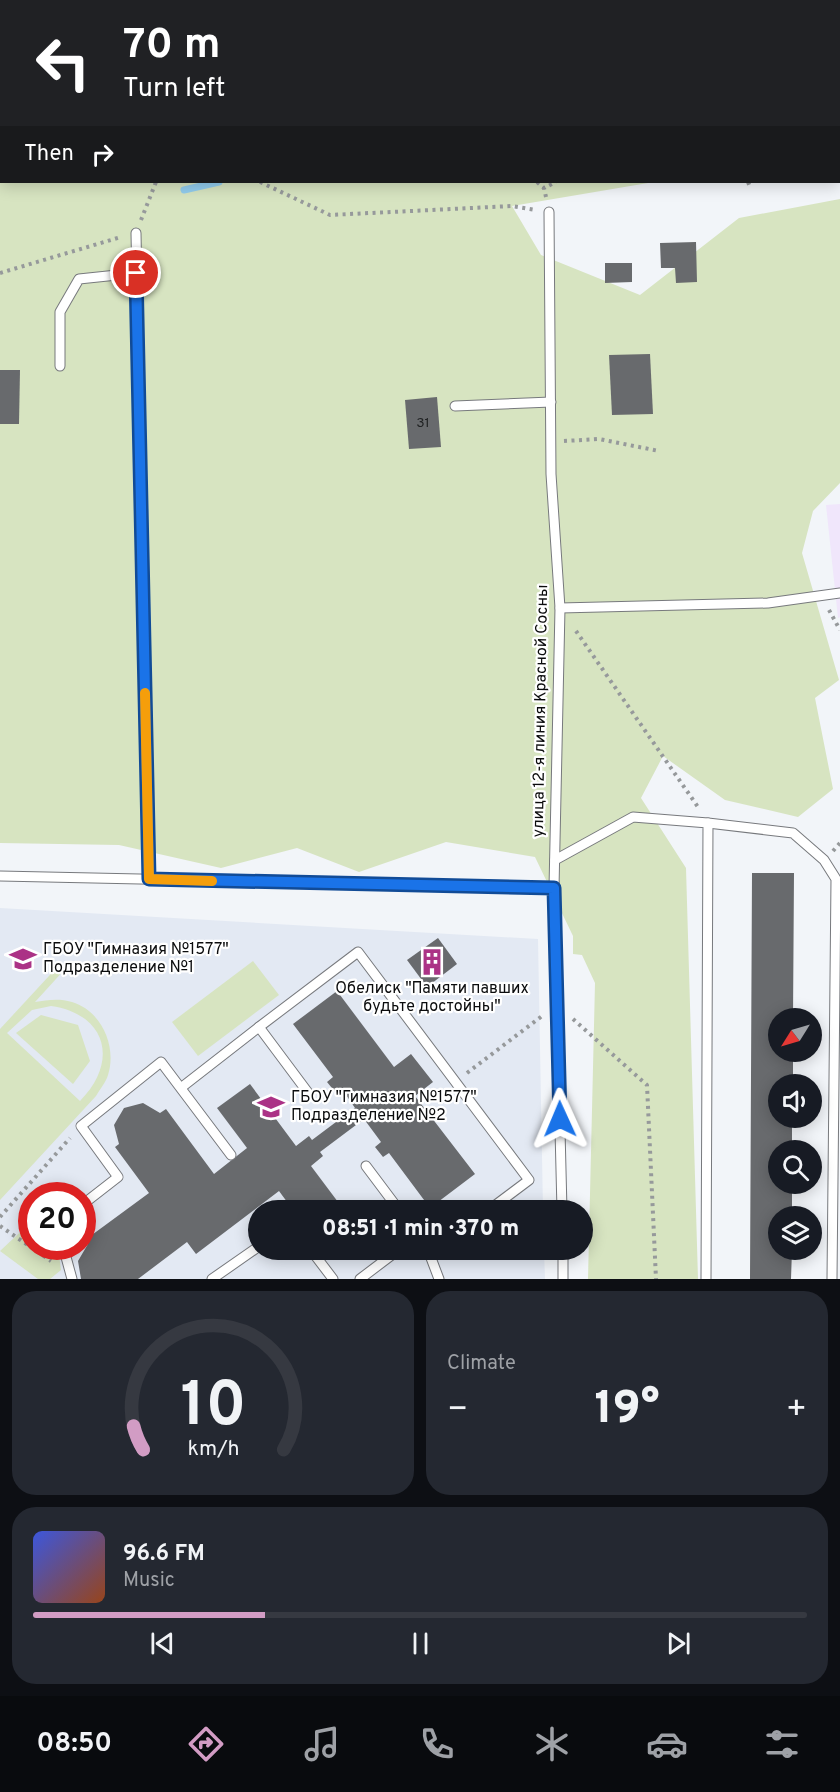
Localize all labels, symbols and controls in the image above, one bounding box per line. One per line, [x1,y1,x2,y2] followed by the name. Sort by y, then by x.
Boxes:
[123,20,221,73] text: 70 m
[24,24,102,102] icon: left
[123,72,225,106] text: Turn left
[86,138,119,171] icon: right
[24,141,74,168] text: Then
[110,247,161,298] pin
[119,256,152,289] icon: arrive
[416,415,430,432] house number: 31
[529,584,553,838] street label: улица 12-я линия Красной Сосны
[43,940,229,978] place label: ГБОУ "Гимназия №1577" Подразделение №1
[8,944,38,974] school or university icon: ГБОУ "Гимназия №1577" Подразделение №1
[417,947,447,977] building icon: Обелиск "Памяти павших будьте достойны"
[335,979,529,1017] place label: Обелиск "Памяти павших будьте достойны"
[768,1008,822,1062] north arrow
[768,1008,822,1260] map controls
[768,1074,822,1128] button: sound
[528,1087,592,1151] position arrow
[291,1088,477,1126] place label: ГБОУ "Гимназия №1577" Подразделение №2
[256,1092,286,1122] school or university icon: ГБОУ "Гимназия №1577" Подразделение №2
[768,1140,822,1194] button: search
[18,1182,96,1260] speed limit sign: 20
[768,1206,822,1260] button: layers
[322,1216,519,1243] text: 08:51 · 1 min · 370 m
[447,1351,516,1377] text: Climate
[180,1369,246,1448] text: 10
[594,1382,660,1439] text: 19°
[447,1390,468,1432] text: −
[786,1390,807,1432] text: +
[187,1436,239,1463] text: km/h
[123,1541,205,1568] text: 96.6 FM
[123,1568,175,1594] text: Music
[146,1627,179,1660] icon: previous
[404,1627,437,1660] icon: pause
[662,1627,695,1660] icon: next
[185,1723,227,1765] icon: directions
[301,1723,343,1765] icon: music
[416,1723,458,1765] icon: phone
[531,1723,573,1765] icon: climate
[646,1723,688,1765] icon: car
[761,1723,803,1765] icon: filters
[37,1727,112,1761] text: 08:50

